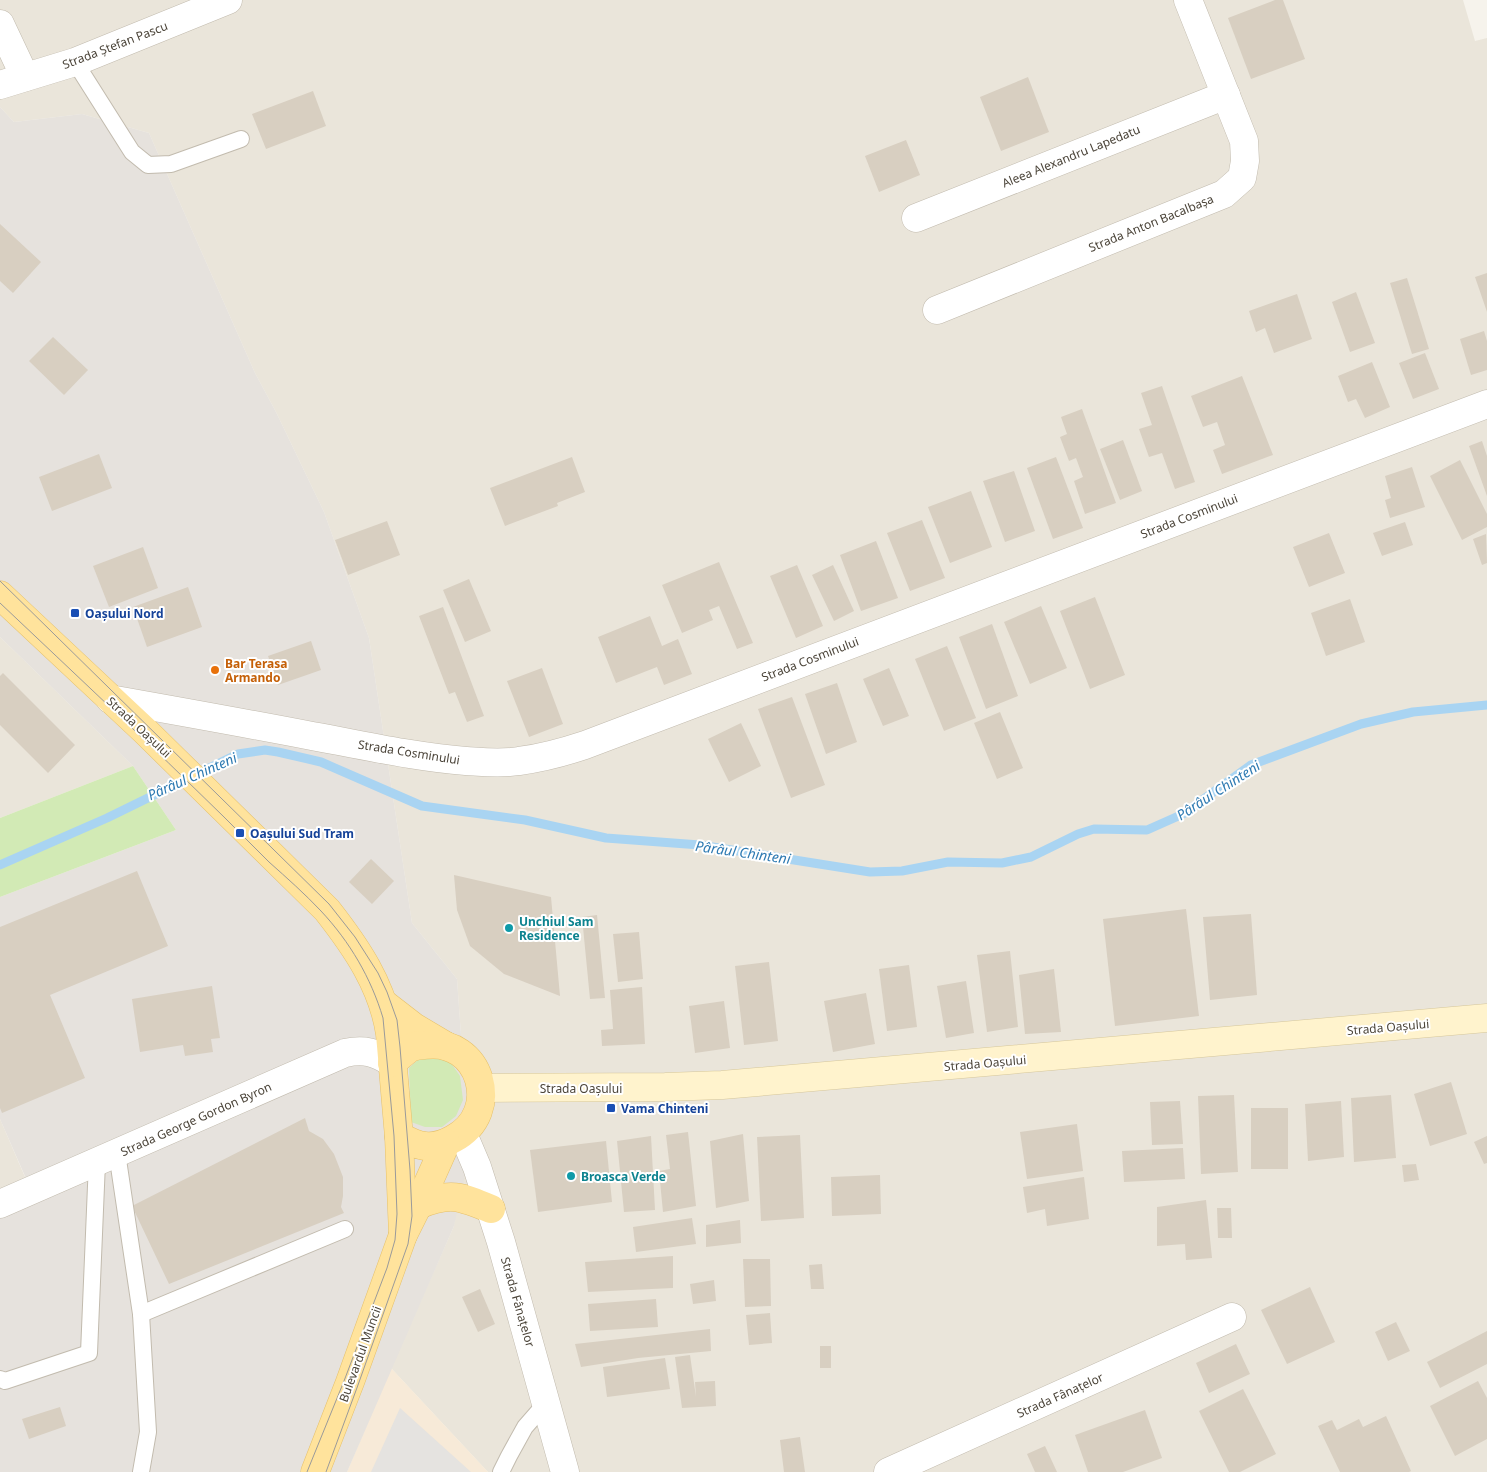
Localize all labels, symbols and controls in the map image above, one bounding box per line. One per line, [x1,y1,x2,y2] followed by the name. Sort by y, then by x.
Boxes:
[60,17,170,73] street label: Strada Ștefan Pascu
[999,120,1143,192] street label: Aleea Alexandru Lapedatu
[1086,190,1216,256] street label: Strada Anton Bacalbașa
[1138,490,1240,542] street label: Strada Cosminului
[85,605,164,622] place label: Oașului Nord
[69,607,81,619] marker: Oașului Nord
[759,633,861,685] street label: Strada Cosminului
[225,655,287,686] place label: Bar Terasa Armando
[209,664,221,676] marker: Bar Terasa Armando
[103,693,175,761] street label: Strada Oașului
[357,736,461,768] street label: Strada Cosminului
[144,748,240,804] water label: Pârâul Chinteni
[1173,756,1264,824] water label: Pârâul Chinteni
[250,825,354,842] place label: Oașului Sud Tram
[234,827,246,839] marker: Oașului Sud Tram
[694,836,792,868] water label: Pârâul Chinteni
[519,913,593,944] place label: Unchiul Sam Residence
[503,922,515,934] marker: Unchiul Sam Residence
[1346,1015,1430,1039] street label: Strada Oașului
[943,1051,1027,1075] street label: Strada Oașului
[118,1078,274,1160] street label: Strada George Gordon Byron
[540,1080,622,1097] street label: Strada Oașului
[621,1100,708,1117] place label: Vama Chinteni
[605,1102,617,1114] marker: Vama Chinteni
[581,1168,666,1185] place label: Broasca Verde
[565,1170,577,1182] marker: Broasca Verde
[497,1255,539,1349] street label: Strada Fânațelor
[335,1304,385,1404] street label: Bulevardul Muncii
[1014,1368,1106,1422] street label: Strada Fânațelor

